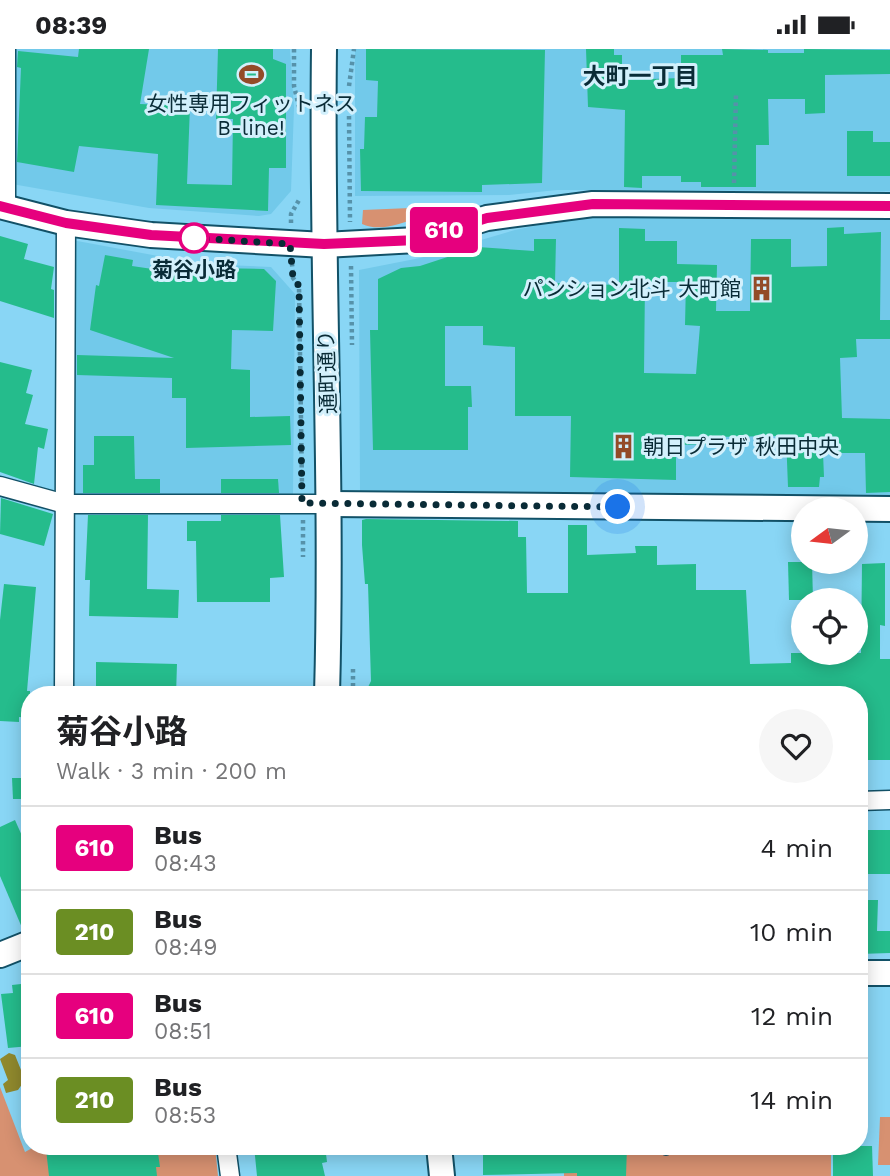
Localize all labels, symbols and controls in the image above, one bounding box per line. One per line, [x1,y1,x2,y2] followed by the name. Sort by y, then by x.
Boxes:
[35,10,107,40] text: 08:39
[237,60,265,88] sports icon: 女性専用フィットネス B-line!
[583,63,698,90] district label: 大町一丁目
[146,91,356,140] place label: 女性専用フィットネス B-line!
[404,207,484,253] line badge: 610
[424,216,464,244] text: 610
[179,223,209,253] marker: 菊谷小路
[152,257,236,282] place label: 菊谷小路
[747,274,775,302] building icon: パンション北斗 大町館
[523,276,741,301] place label: パンション北斗 大町館
[313,330,341,414] street label: 通町通り
[609,432,637,460] building icon: 朝日プラザ 秋田中央
[643,434,839,459] place label: 朝日プラザ 秋田中央
[600,489,635,524] your location
[791,497,868,574] north arrow
[791,497,868,665] map controls
[791,588,868,665] button: locate
[759,709,833,783] button: heart
[56,712,188,751] text: 菊谷小路
[56,758,287,785] text: Walk · 3 min · 200 m
[154,820,202,850] text: Bus
[760,833,833,863] text: 4 min
[74,834,115,862] text: 610
[154,850,217,877] text: 08:43
[154,904,202,934] text: Bus
[750,917,833,947] text: 10 min
[74,918,115,946] text: 210
[154,934,218,961] text: 08:49
[154,988,202,1018] text: Bus
[751,1001,833,1031] text: 12 min
[74,1002,115,1030] text: 610
[154,1018,212,1045] text: 08:51
[154,1072,202,1102] text: Bus
[750,1085,833,1115] text: 14 min
[74,1086,115,1114] text: 210
[154,1102,216,1129] text: 08:53

